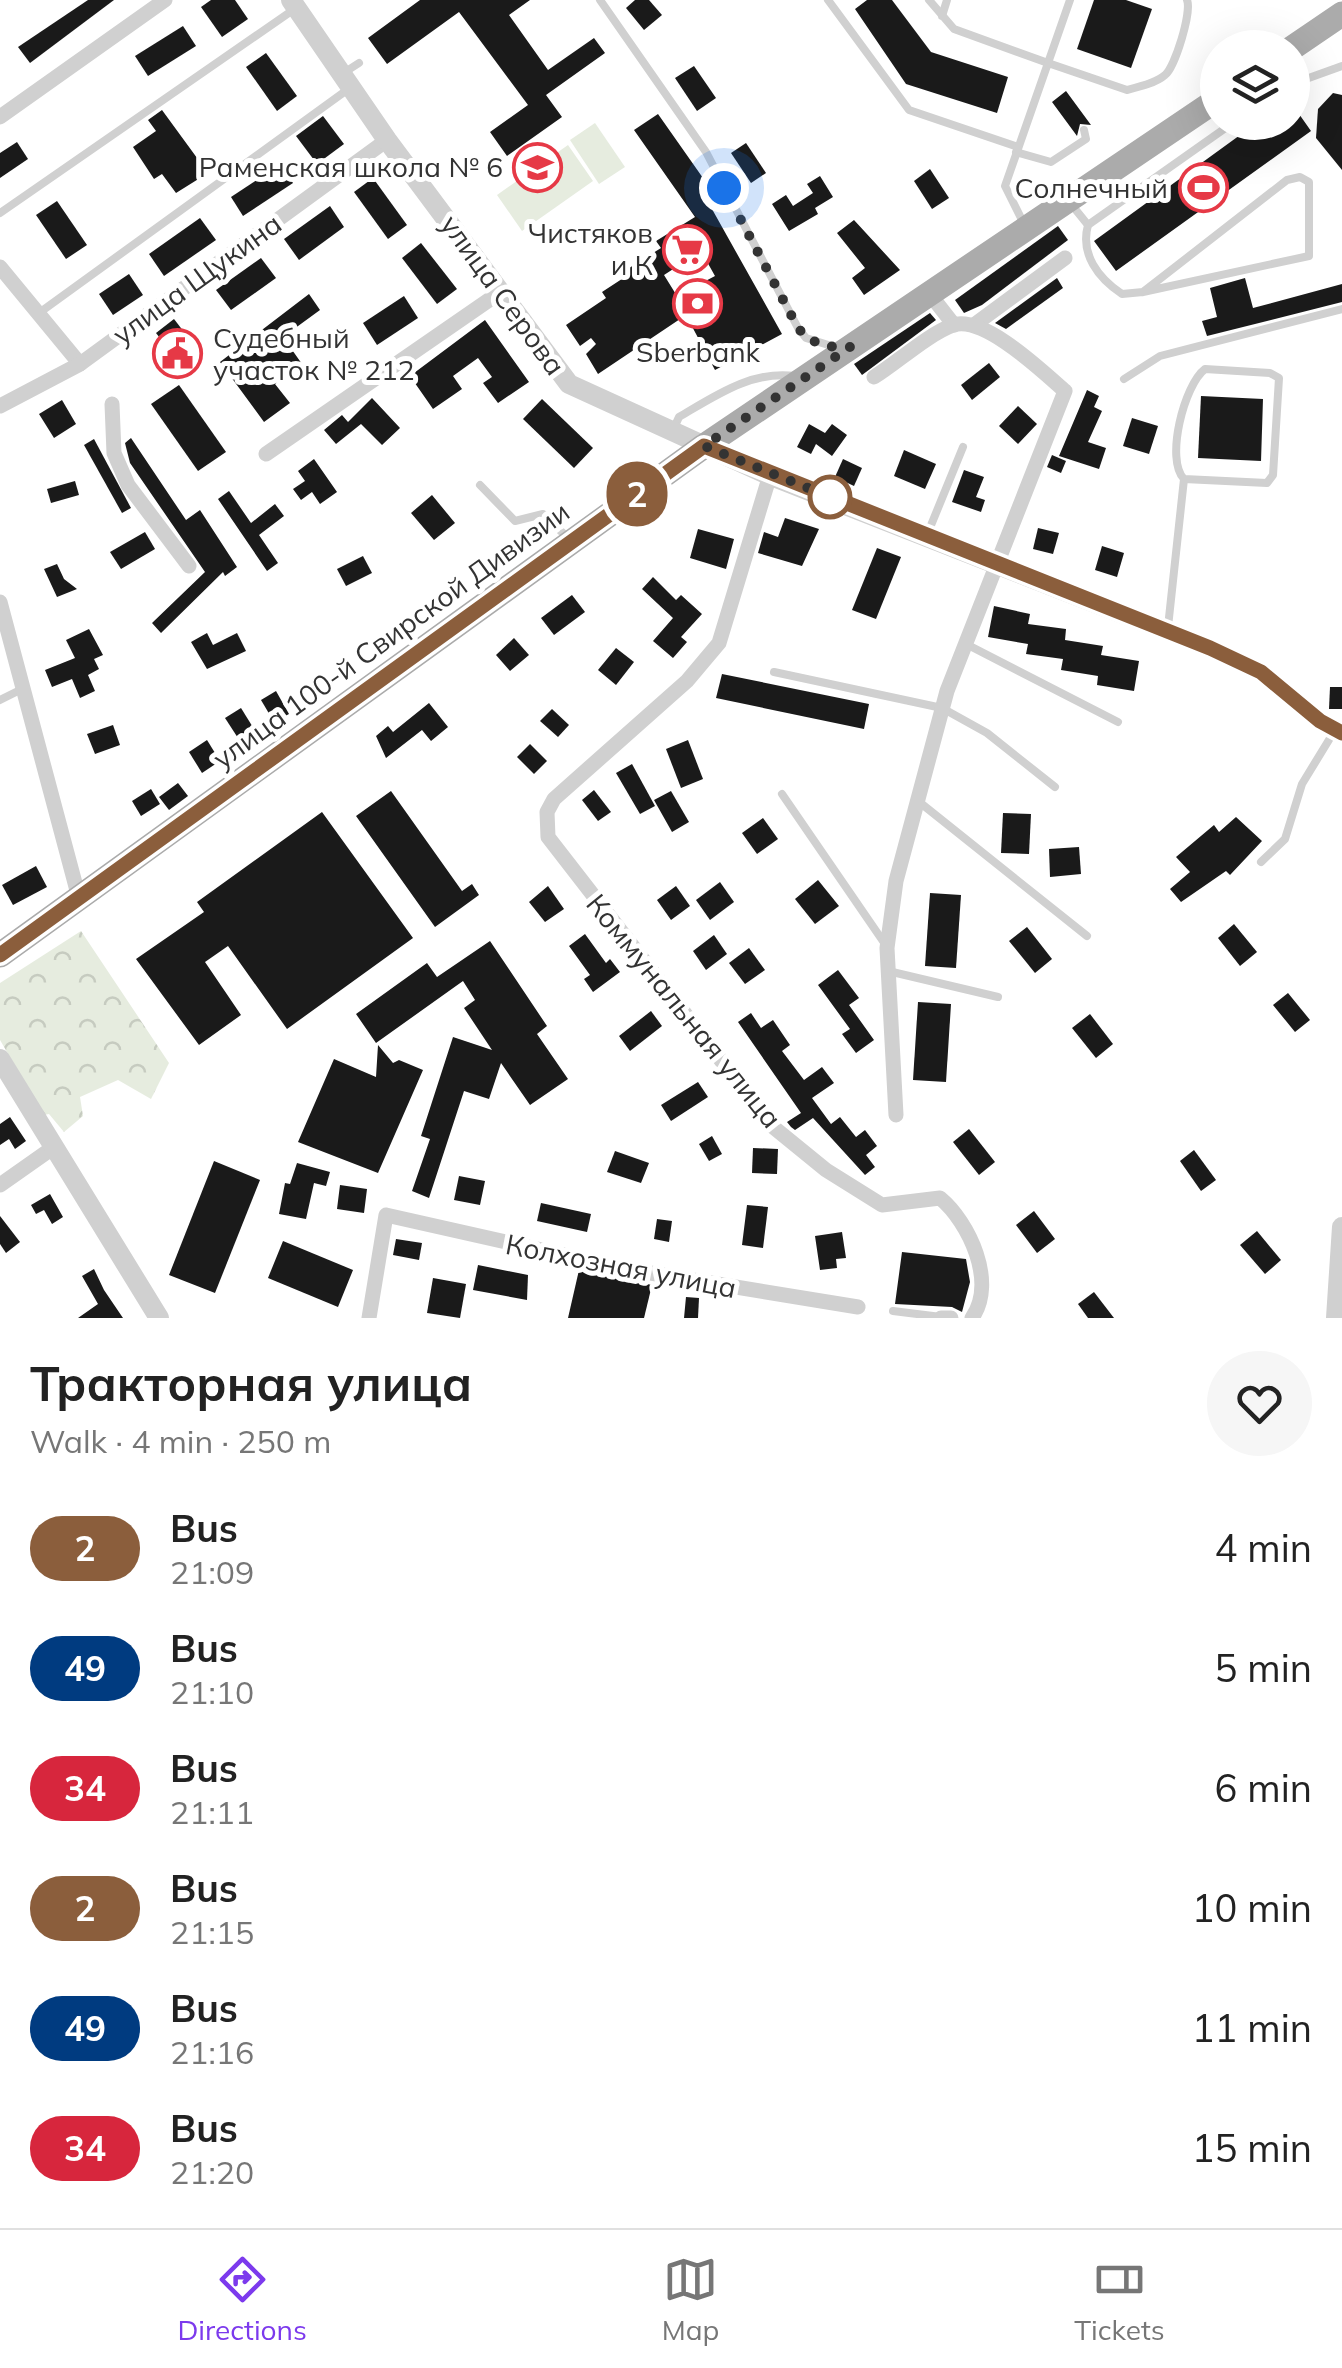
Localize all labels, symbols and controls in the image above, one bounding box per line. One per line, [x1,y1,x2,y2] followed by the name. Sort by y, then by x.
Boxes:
[1200,30,1310,140] map controls
[1200,30,1310,140] button: layers
[512,141,564,193] school or university icon: Раменская школа № 6
[199,149,503,184] place label: Раменская школа № 6
[1177,162,1229,214] sports icon: Солнечный
[699,163,749,213] your location
[1014,170,1168,205] place label: Солнечный
[105,206,288,352] street label: улица Щукина
[434,208,573,382] street label: улица Серова
[528,215,654,282] place label: Чистяков и К
[662,223,714,275] supermarket icon: Чистяков и К
[672,278,724,330] bank icon: Sberbank
[213,320,415,387] place label: Судебный участок № 212
[152,328,204,380] public building icon: Судебный участок № 212
[636,334,761,369] place label: Sberbank
[604,462,670,526] line badge: 2
[626,472,648,516] text: 2
[809,476,851,518] unlabelled marker
[206,493,576,776] street label: улица 100-й Свирской Дивизии
[579,887,790,1135] street label: Коммунальная улица
[503,1226,739,1305] street label: Колхозная улица
[1207,1351,1312,1456] button: heart
[30,1353,472,1413] text: Тракторная улица
[30,1421,331,1461] text: Walk · 4 min · 250 m
[170,1504,238,1552] text: Bus
[1215,1524,1312,1572] text: 4 min
[74,1526,96,1570] text: 2
[170,1552,254,1592] text: 21:09
[170,1624,238,1672] text: Bus
[1215,1644,1312,1692] text: 5 min
[64,1646,106,1690] text: 49
[170,1672,254,1712] text: 21:10
[170,1744,238,1792] text: Bus
[1215,1764,1312,1812] text: 6 min
[64,1766,106,1810] text: 34
[170,1792,254,1832] text: 21:11
[170,1864,238,1912] text: Bus
[1192,1884,1312,1932] text: 10 min
[74,1886,96,1930] text: 2
[170,1912,254,1952] text: 21:15
[170,1984,238,2032] text: Bus
[1192,2004,1312,2052] text: 11 min
[64,2006,106,2050] text: 49
[170,2032,254,2072] text: 21:16
[170,2104,238,2152] text: Bus
[1192,2124,1312,2172] text: 15 min
[64,2126,106,2170] text: 34
[170,2152,254,2192] text: 21:20
[177,2252,307,2347] tab: Directions
[662,2252,719,2347] tab: Map
[1074,2252,1165,2347] tab: Tickets

